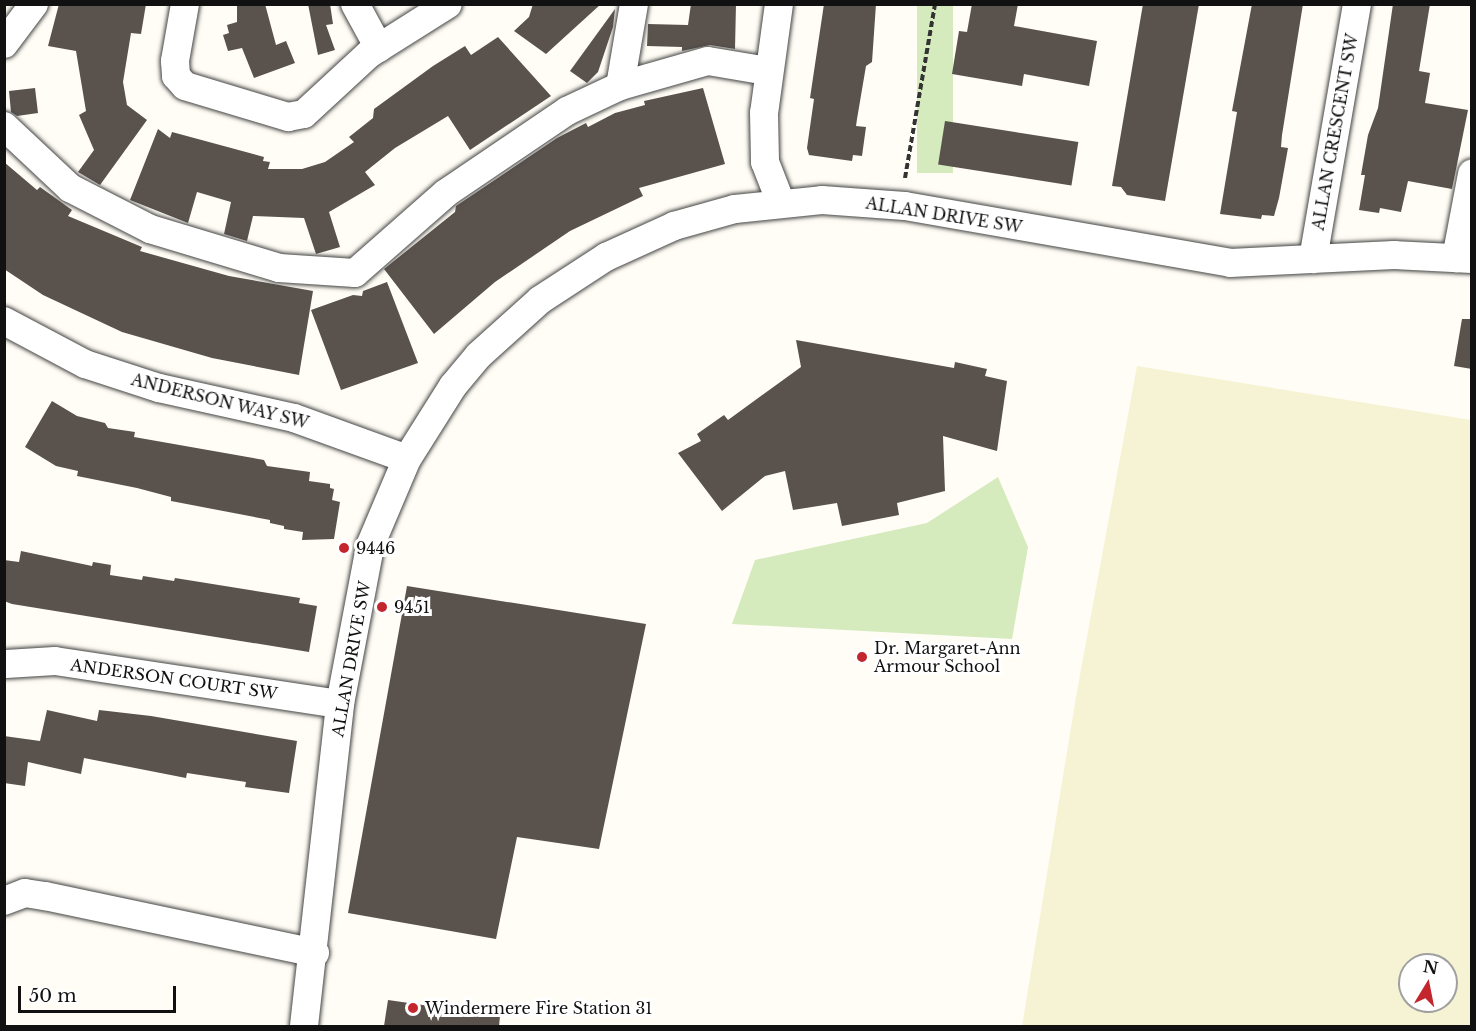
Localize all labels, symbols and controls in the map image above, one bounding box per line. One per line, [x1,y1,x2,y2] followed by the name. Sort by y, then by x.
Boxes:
[1308,32,1362,232] street label: ALLAN CRESCENT SW
[864,193,1024,237] street label: ALLAN DRIVE SW
[129,369,311,433] street label: ANDERSON WAY SW
[356,538,395,558] place label: 9446
[337,541,351,555] marker: 9446
[328,580,374,738] street label: ALLAN DRIVE SW
[394,597,430,617] place label: 9451
[375,600,389,614] marker: 9451
[874,638,1021,676] place label: Dr. Margaret-Ann Armour School
[855,650,869,664] marker: Dr. Margaret-Ann Armour School
[69,655,279,703] street label: ANDERSON COURT SW
[1398,953,1458,1013] north arrow
[1422,956,1440,978] text: N
[21,974,178,1012] scale bar
[29,985,77,1007] text: 50 m
[425,998,652,1018] place label: Windermere Fire Station 31
[406,1001,420,1015] marker: Windermere Fire Station 31

